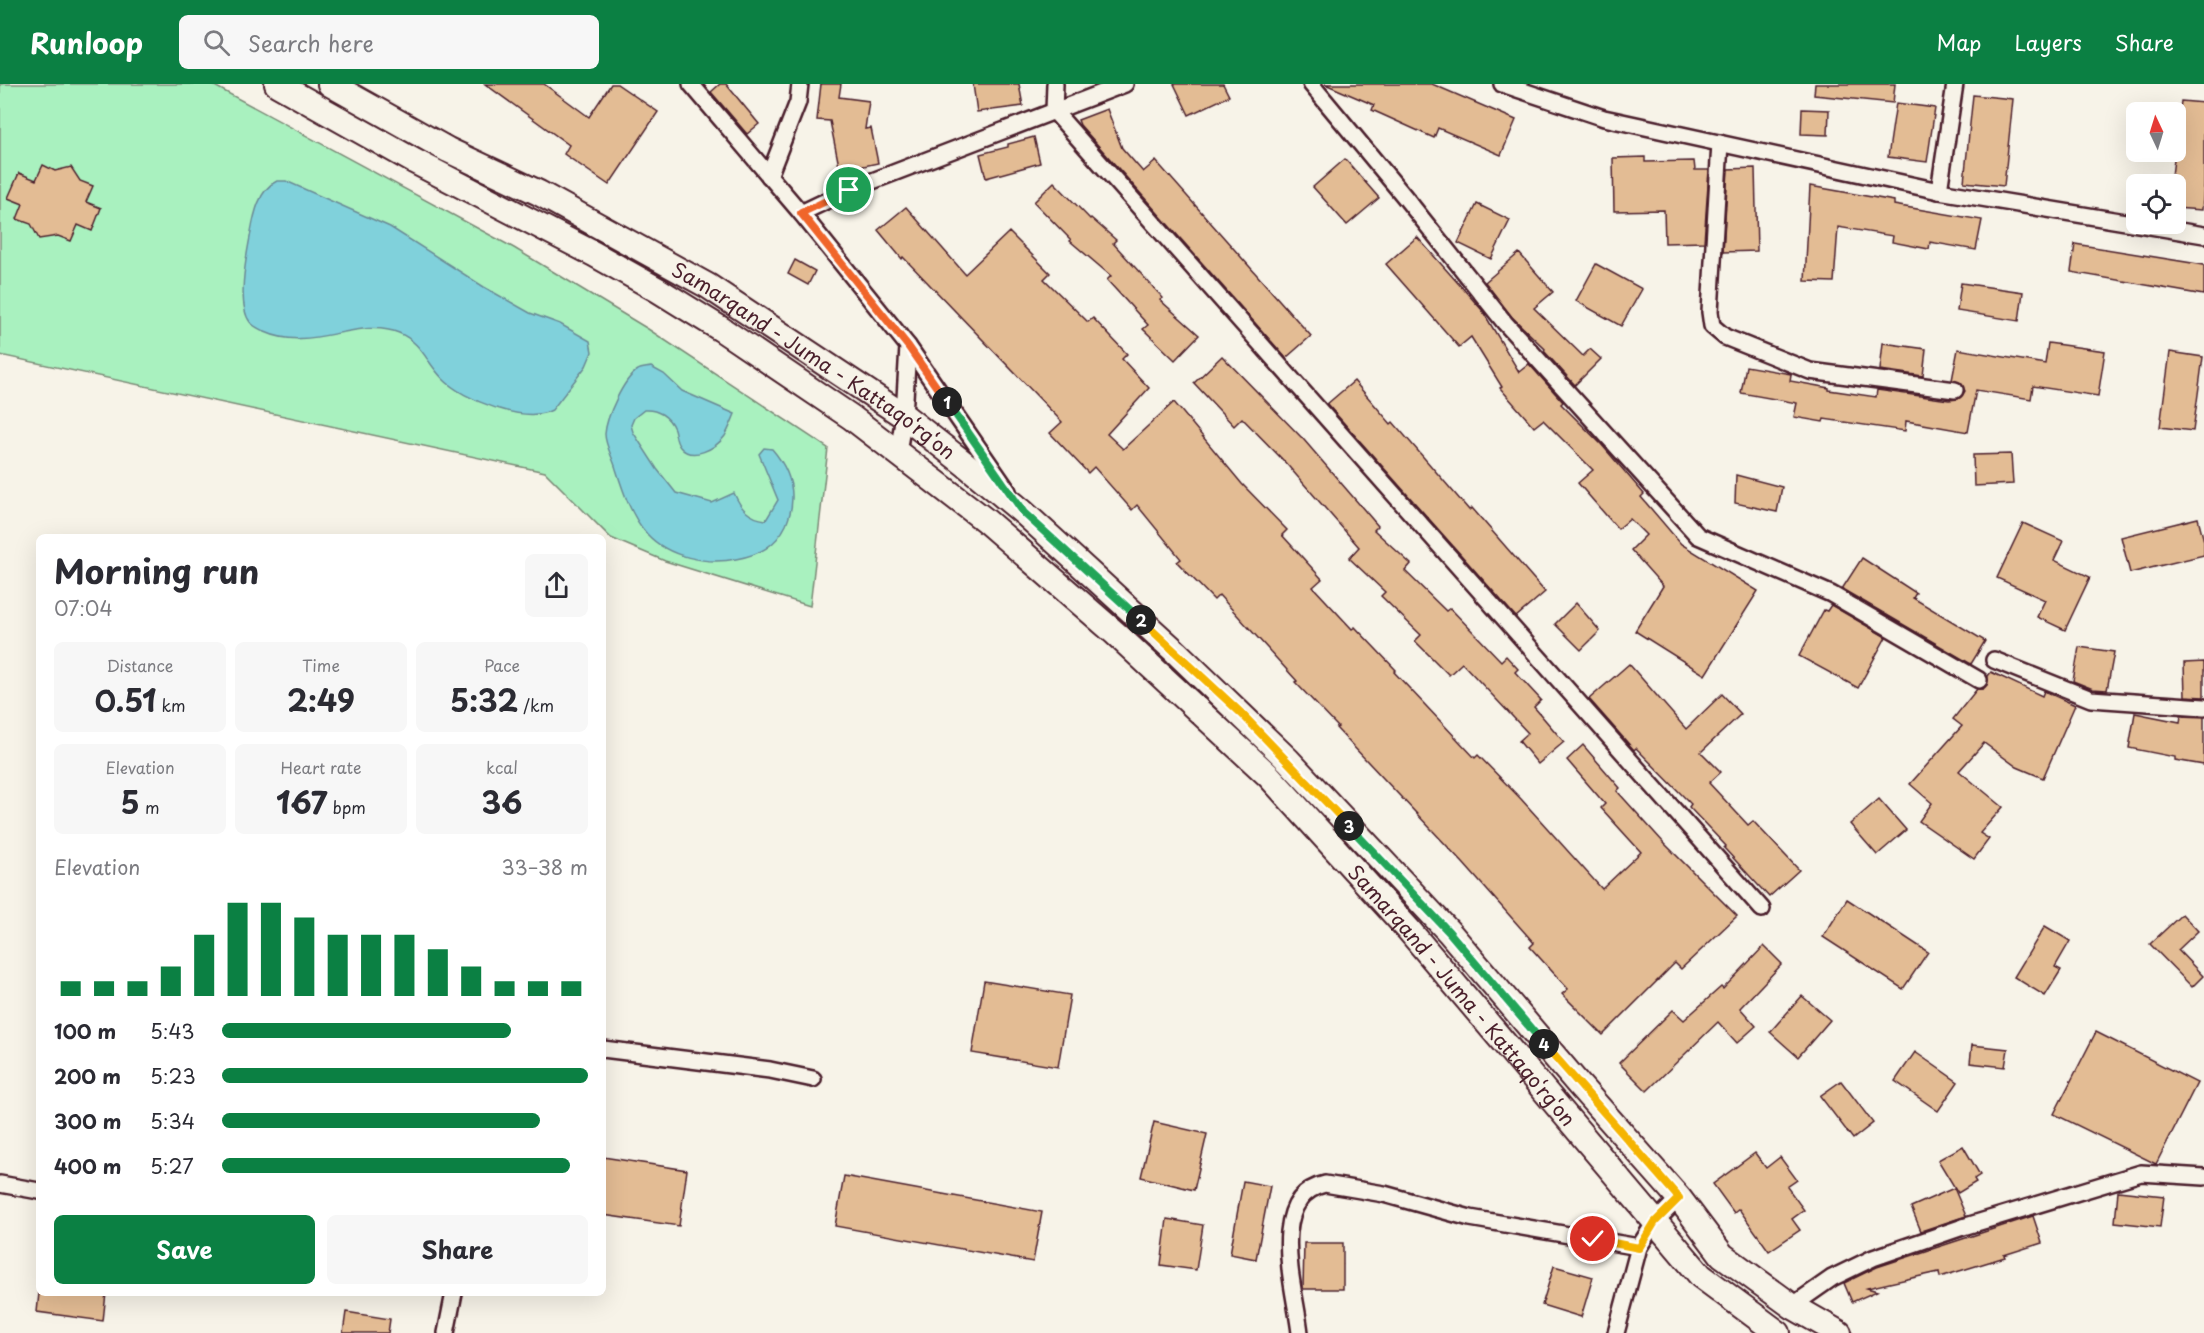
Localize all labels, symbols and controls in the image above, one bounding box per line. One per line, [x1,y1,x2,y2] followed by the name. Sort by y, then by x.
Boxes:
[179,15,599,69] search box
[30,21,143,64] text: Runloop
[200,26,233,59] icon: search
[248,26,374,59] text: Search here
[1937,26,1981,58] text: Map
[2014,26,2082,58] text: Layers
[2115,26,2174,58] text: Share
[2126,102,2186,162] north arrow
[2126,102,2186,234] map controls
[823,164,874,215] pin
[832,173,865,206] icon: arrive
[2126,174,2186,234] button: locate
[667,254,962,466] street label: Samarqand - Juma - Kattaqo‘rg‘on
[932,387,962,417] pin: 1
[943,390,951,414] text: 1
[54,545,259,595] text: Morning run
[525,554,588,617] button: share
[54,593,113,623] text: 07:04
[1126,605,1156,635] pin: 2
[1135,608,1147,632] text: 2
[106,653,174,677] text: Distance
[302,653,340,677] text: Time
[484,653,520,677] text: Pace
[94,677,156,722] text: 0.51
[287,677,355,722] text: 2:49
[450,677,518,722] text: 5:32
[156,693,186,717] text: km
[518,693,554,717] text: /km
[105,755,175,779] text: Elevation
[281,755,361,779] text: Heart rate
[486,755,518,779] text: kcal
[121,779,140,824] text: 5
[276,779,328,824] text: 167
[482,779,522,824] text: 36
[140,795,159,819] text: m
[328,795,366,819] text: bpm
[1334,811,1364,841] pin: 3
[1344,814,1354,838] text: 3
[54,852,140,882] text: Elevation
[502,852,588,882] text: 33–38 m
[1341,858,1583,1133] street label: Samarqand - Juma - Kattaqo‘rg‘on
[54,1016,116,1046] text: 100 m
[150,1016,194,1046] text: 5:43
[1529,1029,1559,1059] pin: 4
[1539,1032,1549,1056] text: 4
[54,1061,121,1091] text: 200 m
[150,1061,196,1091] text: 5:23
[54,1106,122,1136] text: 300 m
[150,1106,195,1136] text: 5:34
[54,1151,122,1181] text: 400 m
[150,1151,194,1181] text: 5:27
[1567,1213,1618,1264] pin
[54,1215,315,1284] button: Save
[327,1215,588,1284] button: Share
[1576,1222,1609,1255] icon: check

